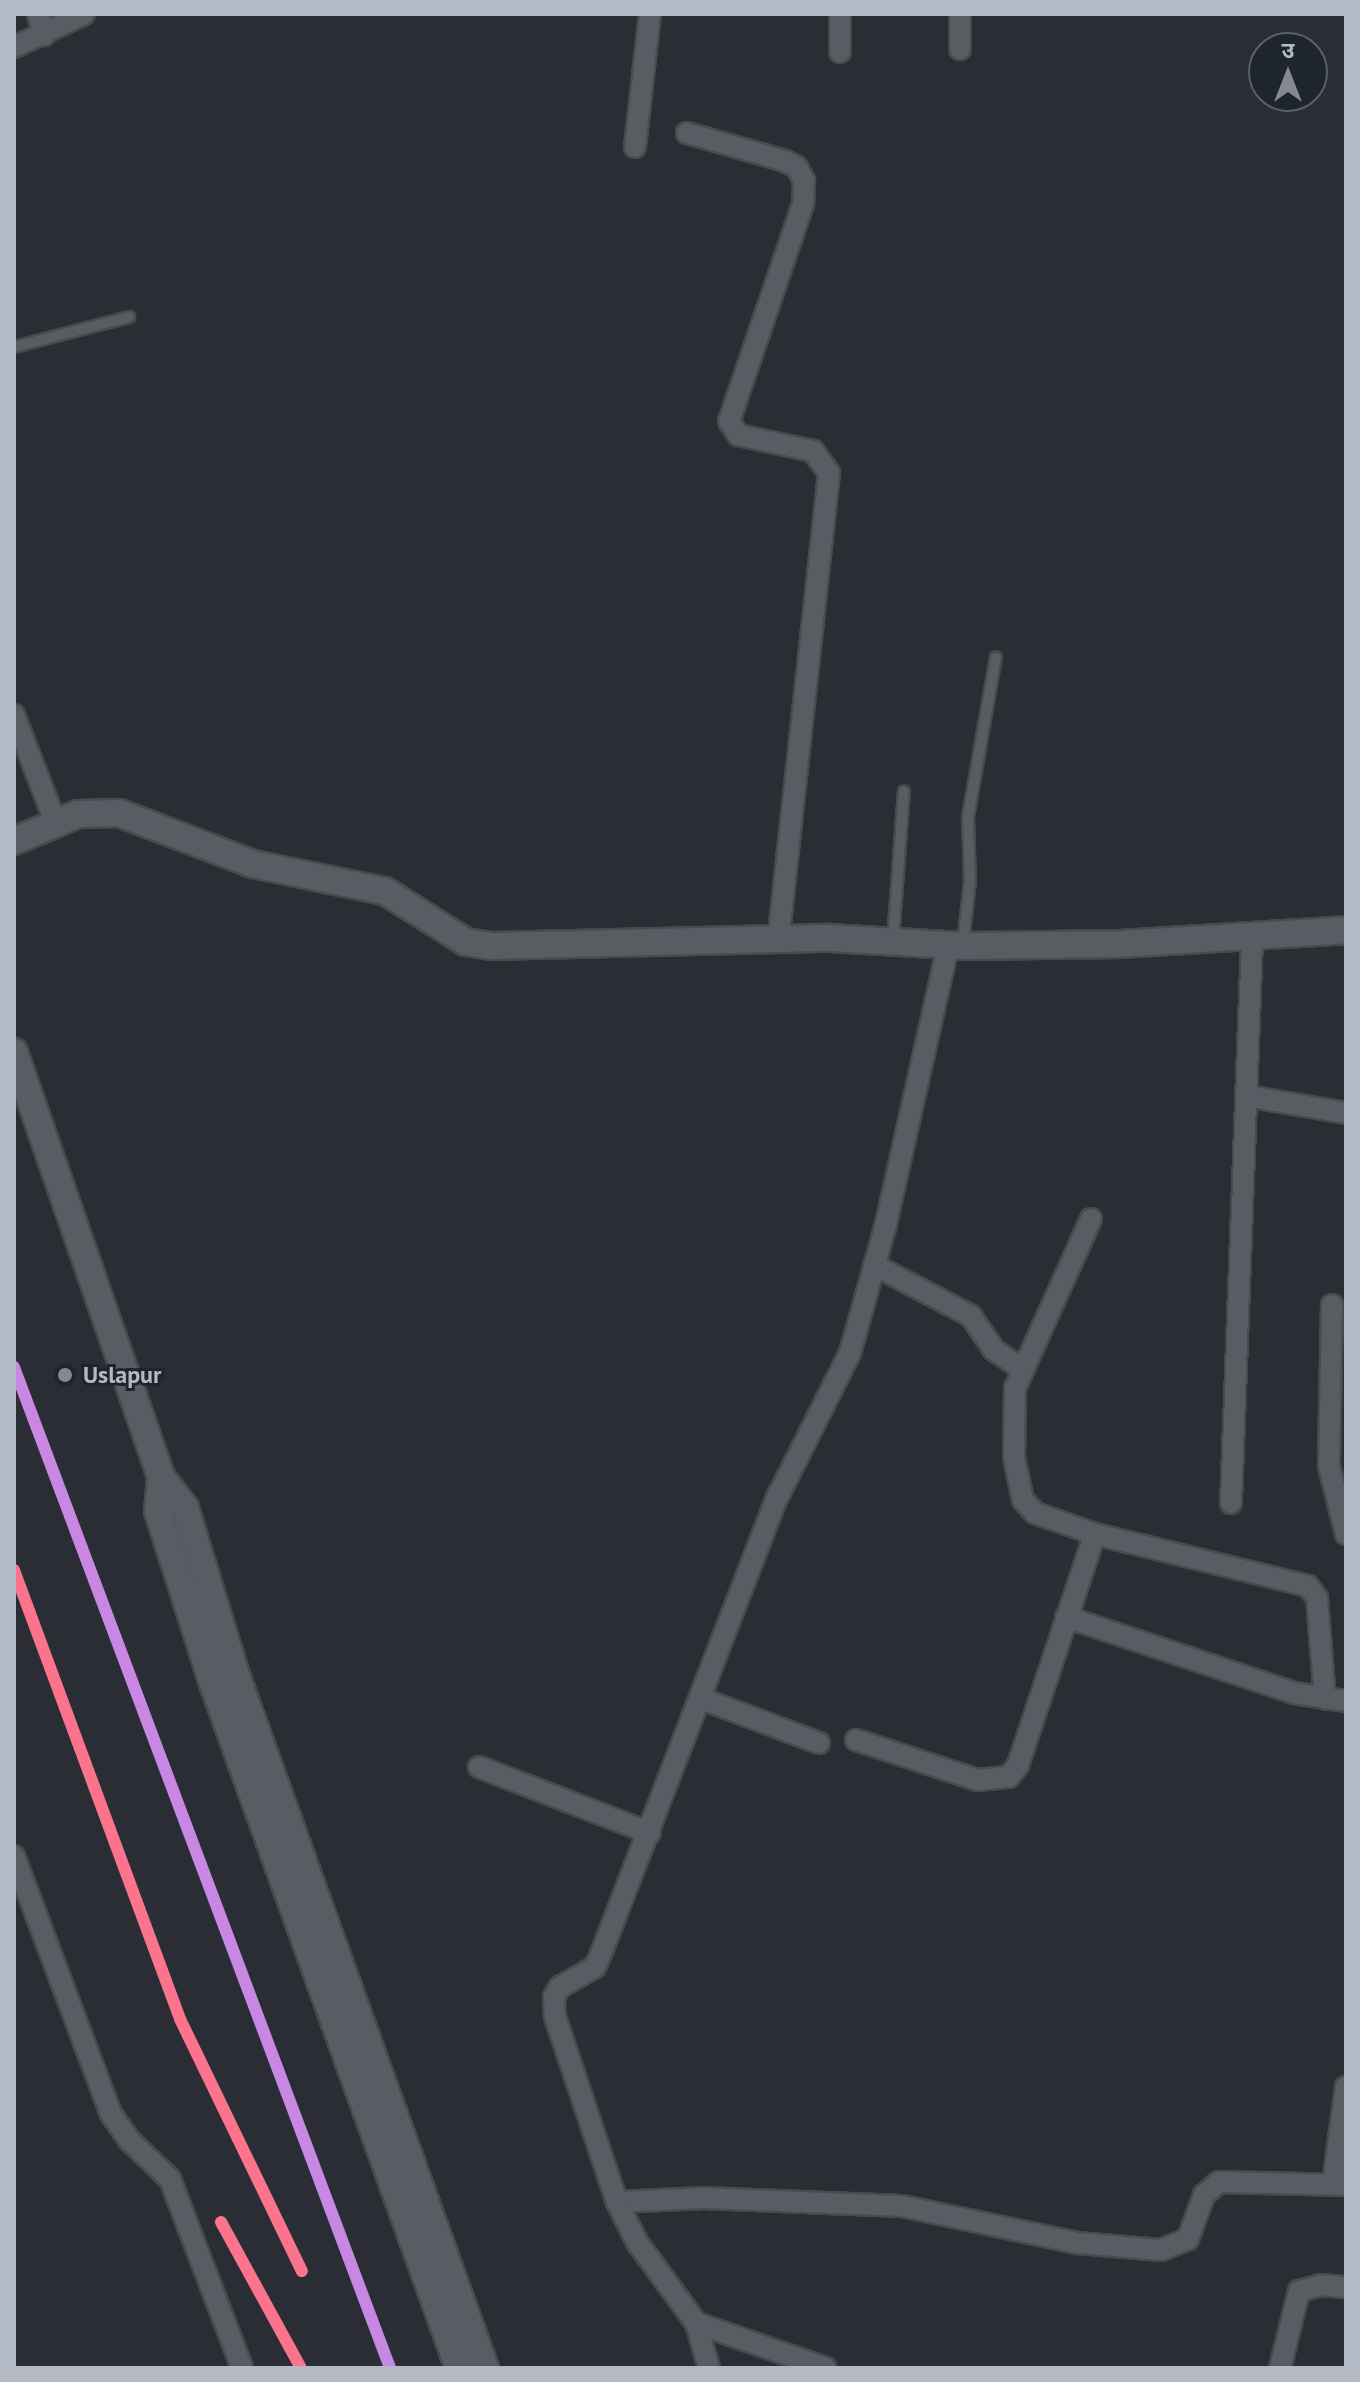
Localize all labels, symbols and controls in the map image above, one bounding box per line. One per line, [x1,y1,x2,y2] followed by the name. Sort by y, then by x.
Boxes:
[1248,32,1328,112] north arrow
[1282,36,1294,64] text: उ
[83,1361,161,1389] place label: Uslapur
[54,1364,76,1386] marker: Uslapur

